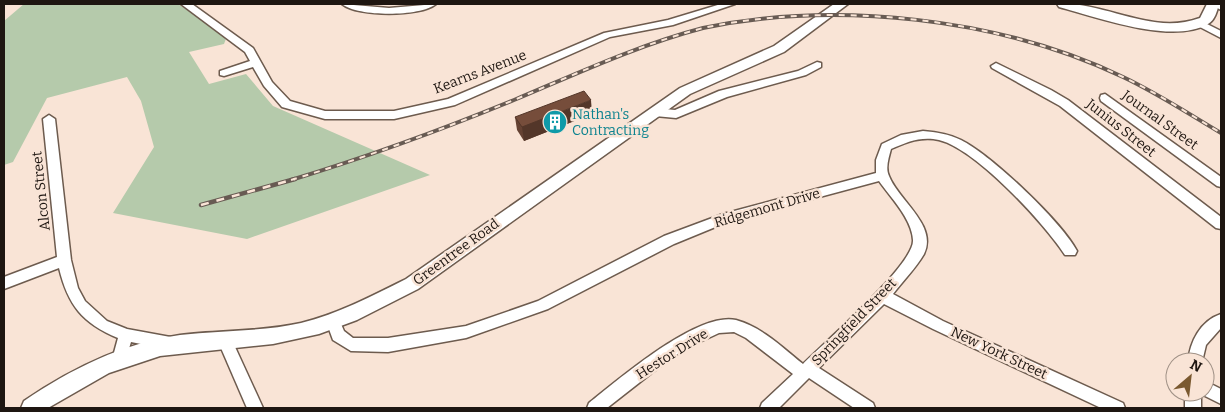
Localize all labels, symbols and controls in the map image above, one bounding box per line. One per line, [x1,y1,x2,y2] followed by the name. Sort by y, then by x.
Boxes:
[431,46,529,98] street label: Kearns Avenue
[1118,86,1201,153] street label: Journal Street
[1082,95,1159,161] street label: Junius Street
[572,106,649,139] place label: Nathan's Contracting
[542,109,568,135] building icon: Nathan's Contracting
[28,150,54,232] street label: Alcon Street
[712,185,822,231] street label: Ridgemont Drive
[410,215,502,289] street label: Greentree Road
[808,275,900,369] street label: Springfield Street
[948,323,1050,383] street label: New York Street
[633,325,711,383] street label: Hestor Drive
[1165,352,1215,402] north arrow
[1187,356,1205,376] text: N

